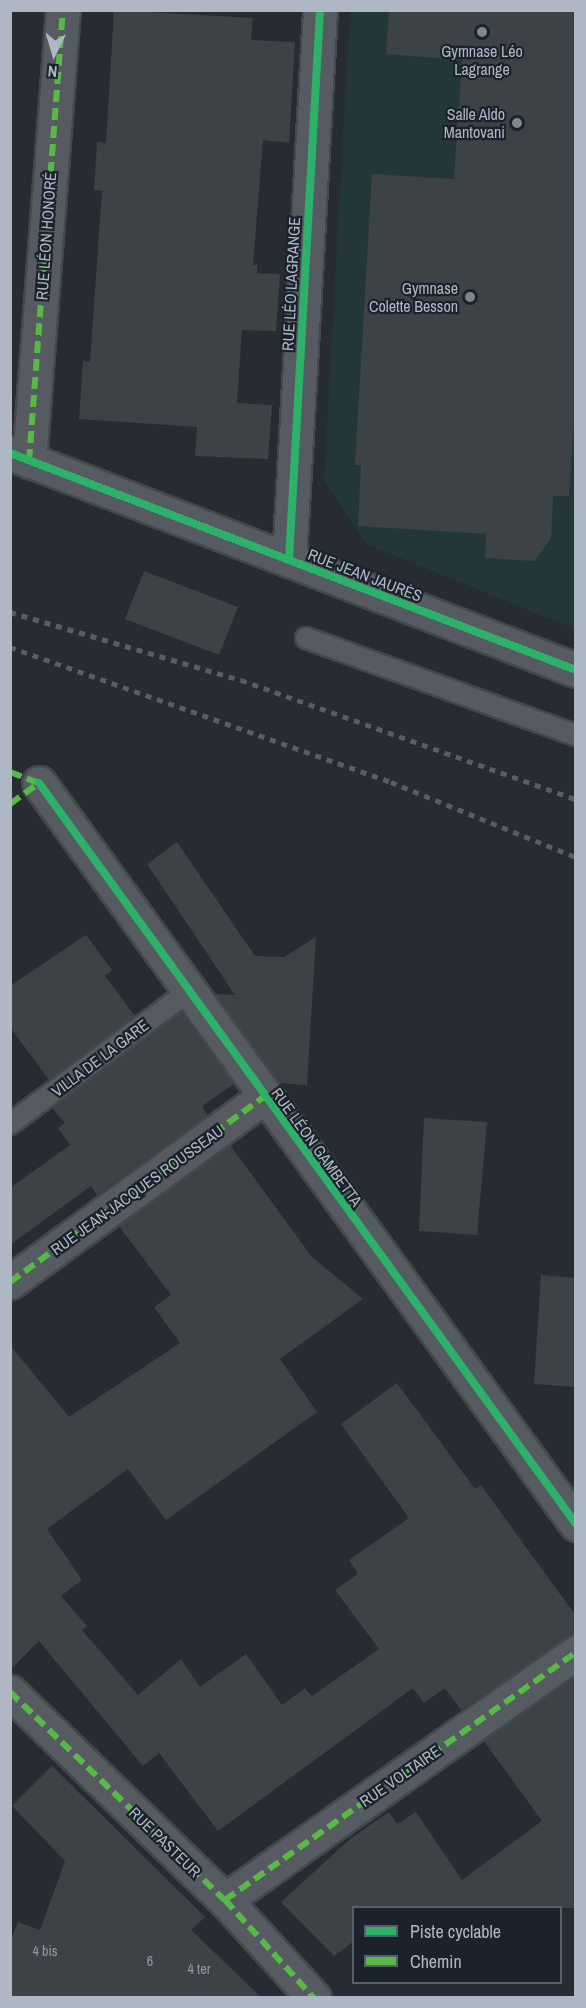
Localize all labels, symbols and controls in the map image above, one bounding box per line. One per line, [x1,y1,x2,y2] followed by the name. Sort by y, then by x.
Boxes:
[24,24,84,84] north arrow
[475,25,489,39] marker: Gymnase Léo Lagrange
[441,41,523,79] place label: Gymnase Léo Lagrange
[47,61,58,83] text: N
[444,104,505,142] place label: Salle Aldo Mantovani
[510,116,524,130] marker: Salle Aldo Mantovani
[32,171,60,301] street label: RUE LÉON HONORÉ
[278,217,304,351] street label: RUE LÉO LAGRANGE
[369,278,458,316] place label: Gymnase Colette Besson
[463,290,477,304] marker: Gymnase Colette Besson
[305,544,425,606] street label: RUE JEAN JAURÈS
[47,1015,153,1101] street label: VILLA DE LA GARE
[268,1084,366,1210] street label: RUE LÉON GAMBETTA
[47,1121,227,1259] street label: RUE JEAN-JACQUES ROUSSEAU
[356,1741,444,1811] street label: RUE VOLTAIRE
[125,1803,205,1881] street label: RUE PASTEUR
[352,1906,562,1984] legend
[410,1919,501,1944] text: Piste cyclable
[33,1943,57,1959] house number: 4 bis
[410,1949,462,1974] text: Chemin
[147,1953,153,1969] house number: 6
[188,1961,210,1977] house number: 4 ter

